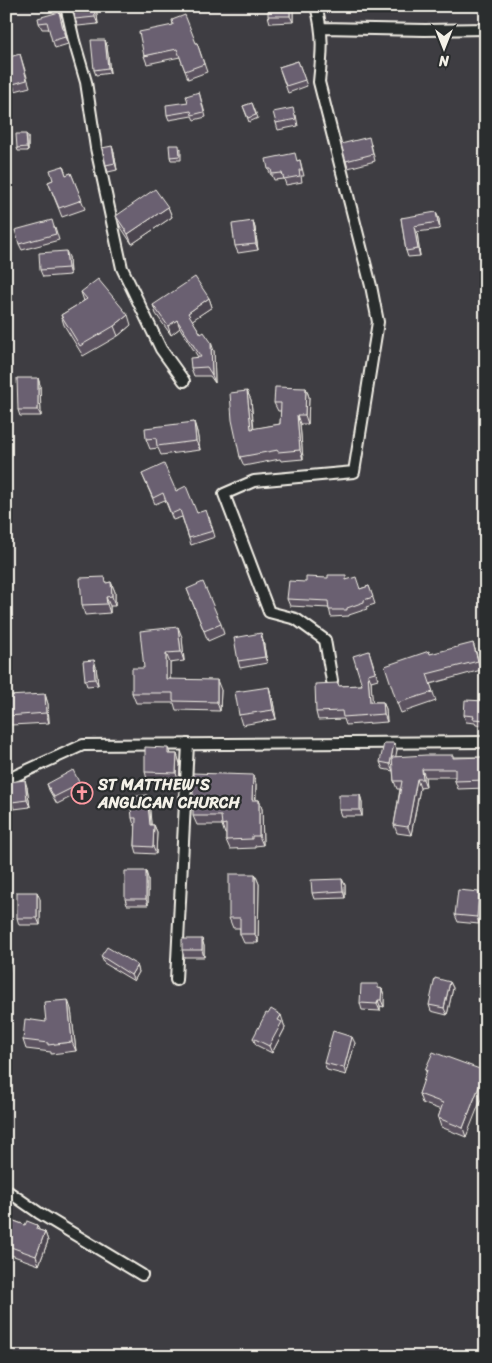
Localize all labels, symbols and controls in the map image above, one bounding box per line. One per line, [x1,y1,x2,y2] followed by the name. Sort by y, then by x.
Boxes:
[420,22,470,72] north arrow
[439,48,450,73] text: N
[97,770,240,817] place label: ST MATTHEW'S ANGLICAN CHURCH
[70,781,94,805] church icon: ST MATTHEW'S ANGLICAN CHURCH

